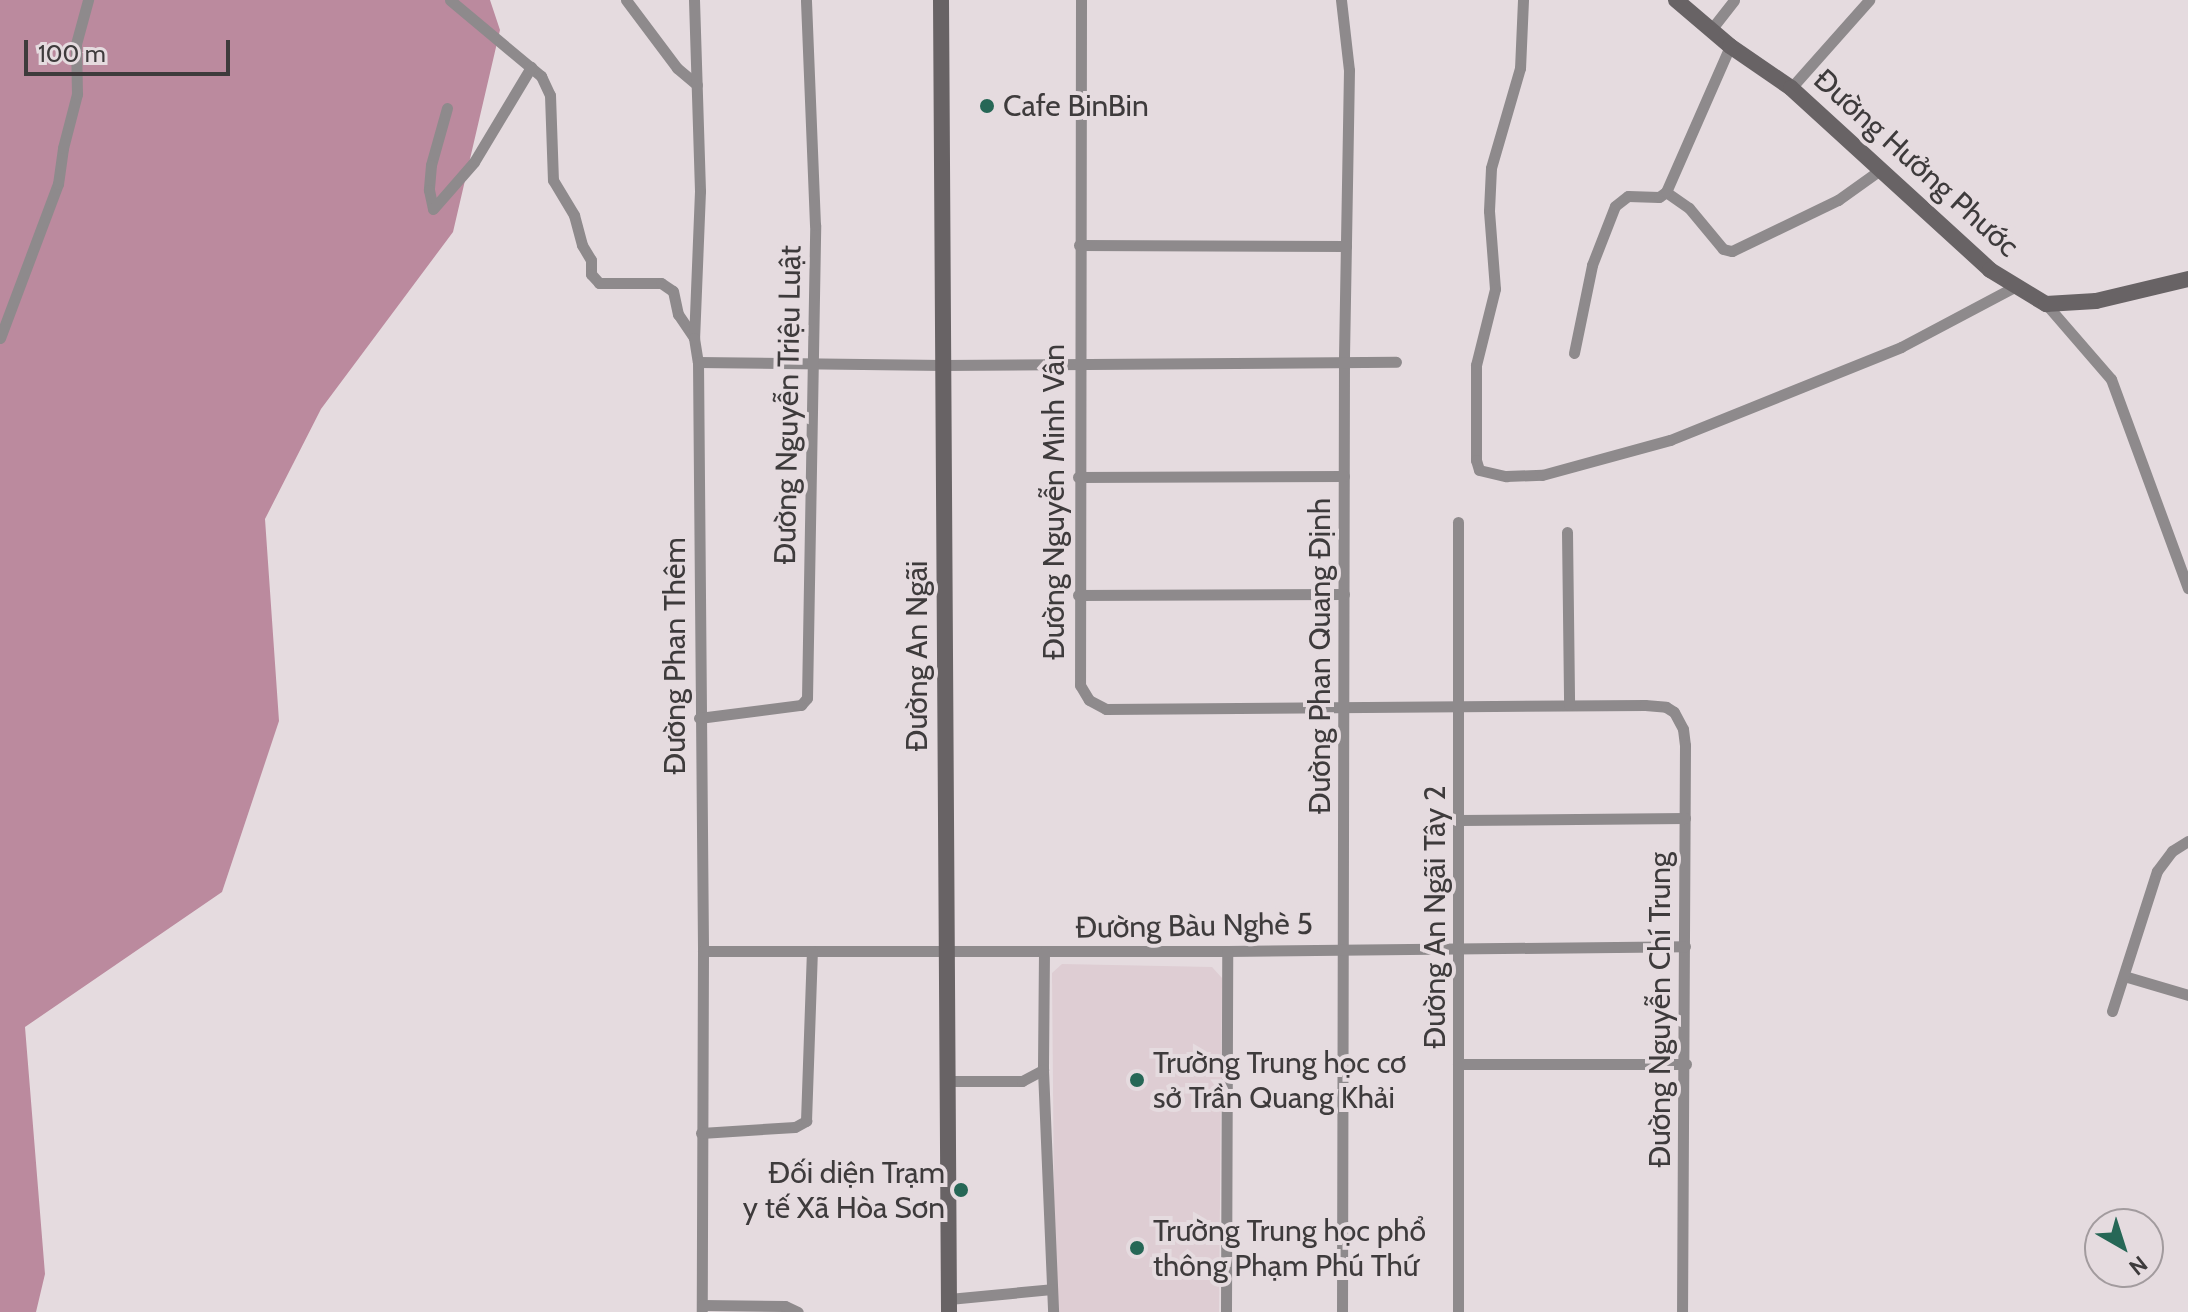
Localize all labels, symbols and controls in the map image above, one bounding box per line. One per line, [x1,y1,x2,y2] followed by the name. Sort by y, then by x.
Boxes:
[28,24,234,74] scale bar
[38,39,106,68] text: 100 m
[1806,62,2026,264] street label: Đường Hưởng Phước
[1003,88,1149,124] place label: Cafe BinBin
[978,97,996,115] marker: Cafe BinBin
[767,245,809,565] street label: Đường Nguyễn Triệu Luật
[1036,344,1072,660] street label: Đường Nguyễn Minh Vân
[1302,498,1338,814] street label: Đường Phan Quang Định
[657,537,693,775] street label: Đường Phan Thêm
[899,561,935,751] street label: Đường An Ngãi
[1417,785,1453,1049] street label: Đường An Ngãi Tây 2
[1642,852,1678,1168] street label: Đường Nguyễn Chí Trung
[1075,906,1313,946] street label: Đường Bàu Nghè 5
[1153,1045,1407,1116] place label: Trường Trung học cơ sở Trần Quang Khải
[1128,1071,1146,1089] marker: Trường Trung học cơ sở Trần Quang Khải
[743,1155,945,1226] place label: Đối diện Trạm y tế Xã Hòa Sơn
[952,1181,970,1199] marker: Đối diện Trạm y tế Xã Hòa Sơn
[2084,1208,2164,1288] north arrow
[1153,1213,1426,1284] place label: Trường Trung học phổ thông Phạm Phú Thứ
[1128,1239,1146,1257] marker: Trường Trung học phổ thông Phạm Phú Thứ
[2124,1250,2153,1281] text: N

